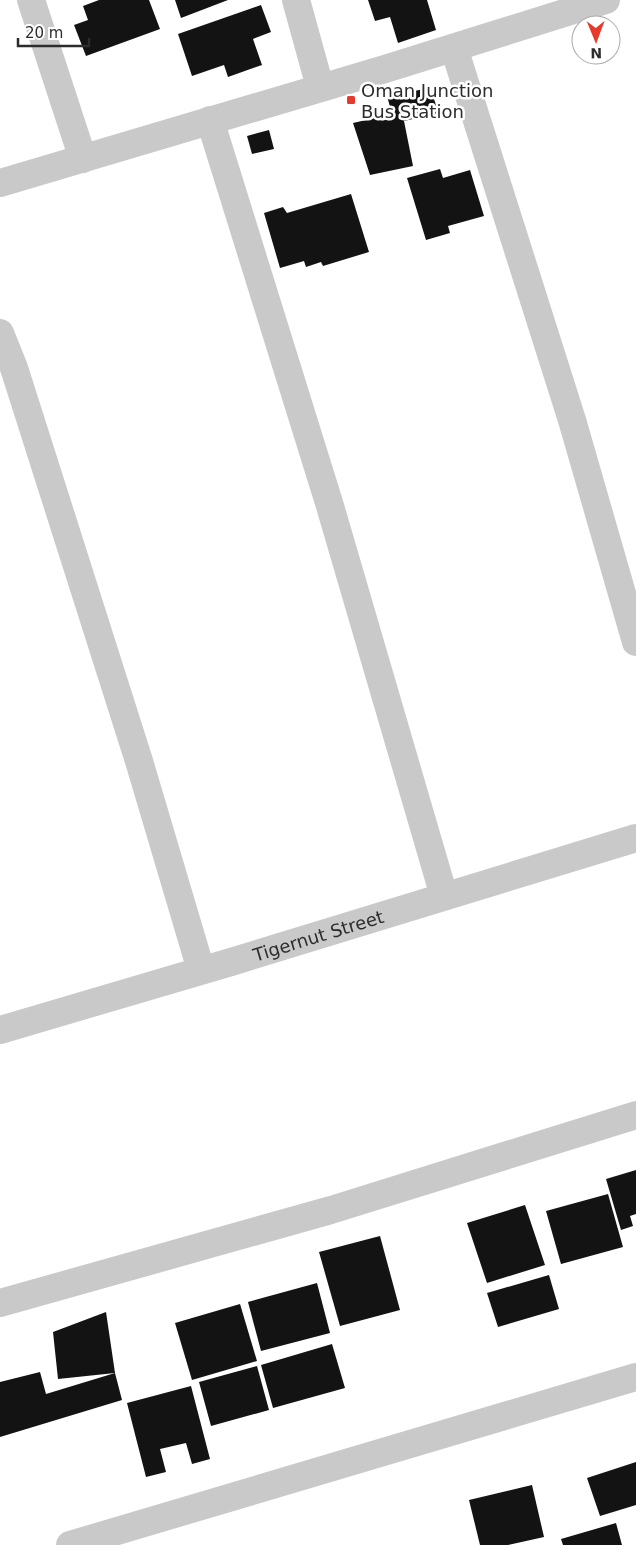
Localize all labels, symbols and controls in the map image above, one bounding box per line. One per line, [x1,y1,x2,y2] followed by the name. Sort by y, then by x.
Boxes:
[18,15,89,47] scale bar
[571,15,621,65] north arrow
[25,24,63,42] text: 20 m
[590,45,602,61] text: N
[361,80,493,122] place label: Oman Junction Bus Station
[345,94,357,106] marker: Oman Junction Bus Station
[249,905,386,965] street label: Tigernut Street

